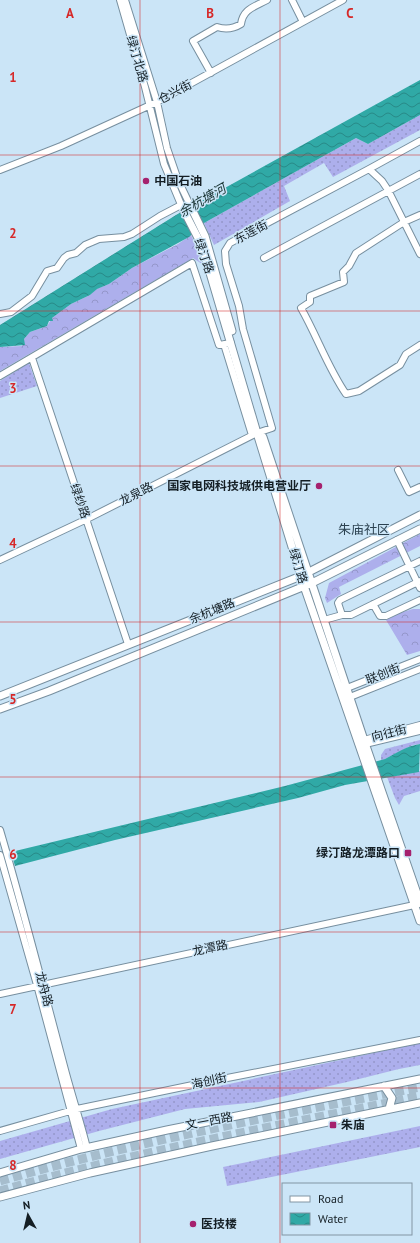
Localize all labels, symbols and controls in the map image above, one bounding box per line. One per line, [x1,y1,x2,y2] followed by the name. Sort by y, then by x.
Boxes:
[66,5,74,22] text: A
[206,5,214,22] text: B
[346,5,354,22] text: C
[124,34,151,84] street label: 绿汀北路
[9,69,17,86] text: 1
[155,76,194,107] street label: 仓兴街
[154,173,202,188] place label: 中国石油
[141,176,151,186] marker: 中国石油
[175,179,232,221] water label: 余杭塘河
[231,216,270,247] street label: 东莲街
[9,225,17,242] text: 2
[192,236,217,275] street label: 绿汀路
[9,380,17,397] text: 3
[167,478,311,493] place label: 国家电网科技城供电营业厅
[116,479,155,508] street label: 龙泉路
[68,481,93,520] street label: 绿纱路
[314,481,324,491] marker: 国家电网科技城供电营业厅
[338,521,390,538] district label: 朱庙社区
[9,535,17,552] text: 4
[286,546,311,585] street label: 绿汀路
[187,595,237,626] street label: 余杭塘路
[363,660,402,687] street label: 联创街
[9,691,17,708] text: 5
[370,721,408,744] street label: 向往街
[316,845,400,860] place label: 绿汀路龙潭路口
[9,846,17,863] text: 6
[403,848,413,858] marker: 绿汀路龙潭路口
[191,936,229,959] street label: 龙潭路
[33,970,56,1008] street label: 龙舟路
[9,1001,17,1018] text: 7
[190,1069,228,1092] street label: 海创街
[184,1109,234,1132] street label: 文一西路
[341,1117,365,1132] place label: 朱庙
[328,1120,338,1130] marker: 朱庙
[9,1157,17,1174] text: 8
[282,1183,412,1235] legend
[318,1191,343,1206] text: Road
[8,1195,48,1235] north arrow
[22,1198,31,1213] text: N
[318,1211,348,1226] text: Water
[201,1216,237,1231] place label: 医技楼
[188,1219,198,1229] marker: 医技楼

